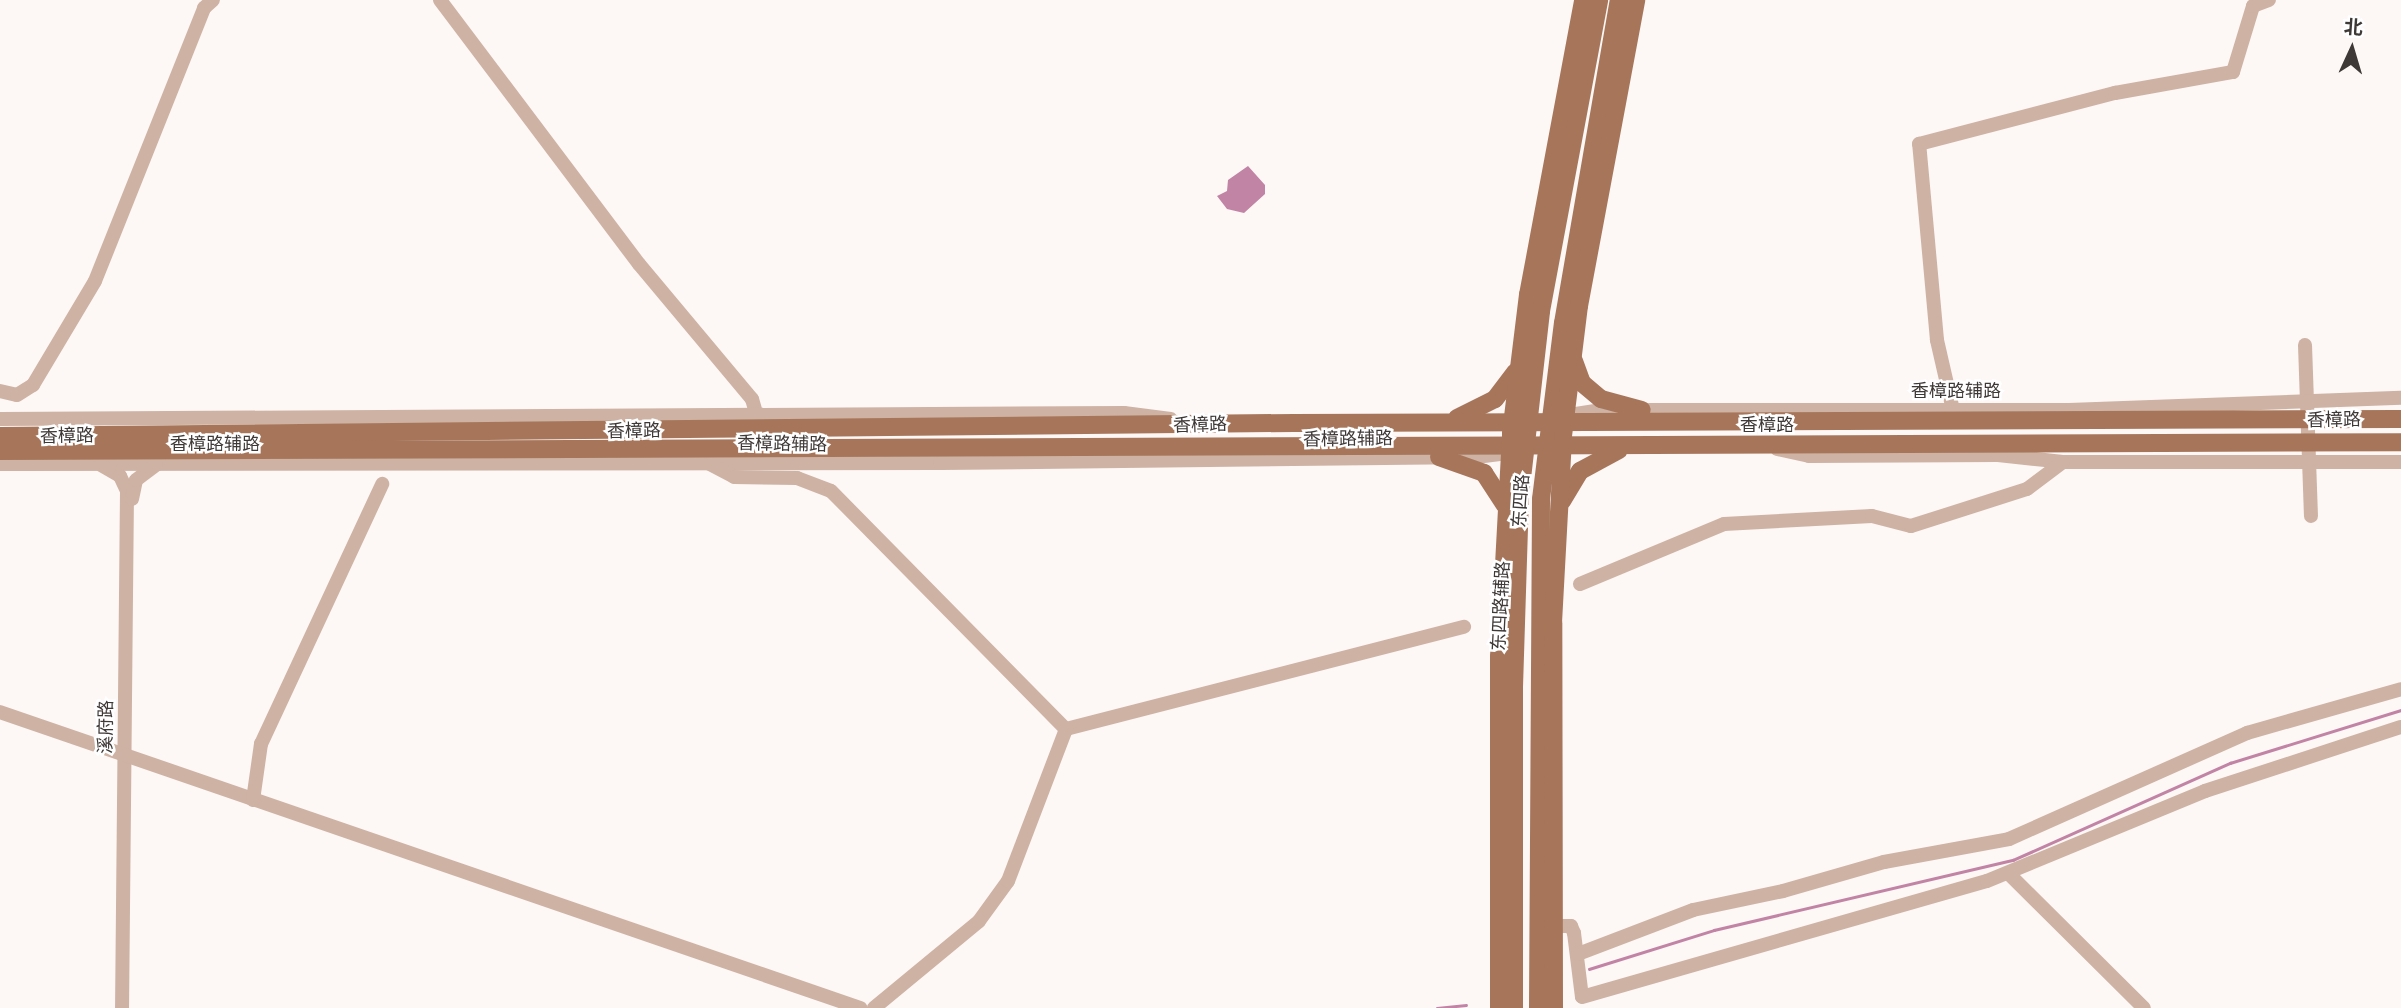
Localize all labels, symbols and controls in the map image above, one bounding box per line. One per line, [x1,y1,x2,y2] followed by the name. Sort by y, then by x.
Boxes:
[2317,14,2387,84] north arrow
[2343,15,2364,40] text: 北
[1911,380,2001,402] street label: 香樟路辅路
[2307,409,2361,431] street label: 香樟路
[1173,413,1227,437] street label: 香樟路
[1740,414,1794,436] street label: 香樟路
[607,420,661,442] street label: 香樟路
[40,425,94,447] street label: 香樟路
[1303,427,1393,451] street label: 香樟路辅路
[737,432,827,456] street label: 香樟路辅路
[170,433,260,455] street label: 香樟路辅路
[1508,473,1534,529] street label: 东四路
[1488,560,1514,652] street label: 东四路辅路
[95,700,117,754] street label: 溪府路

